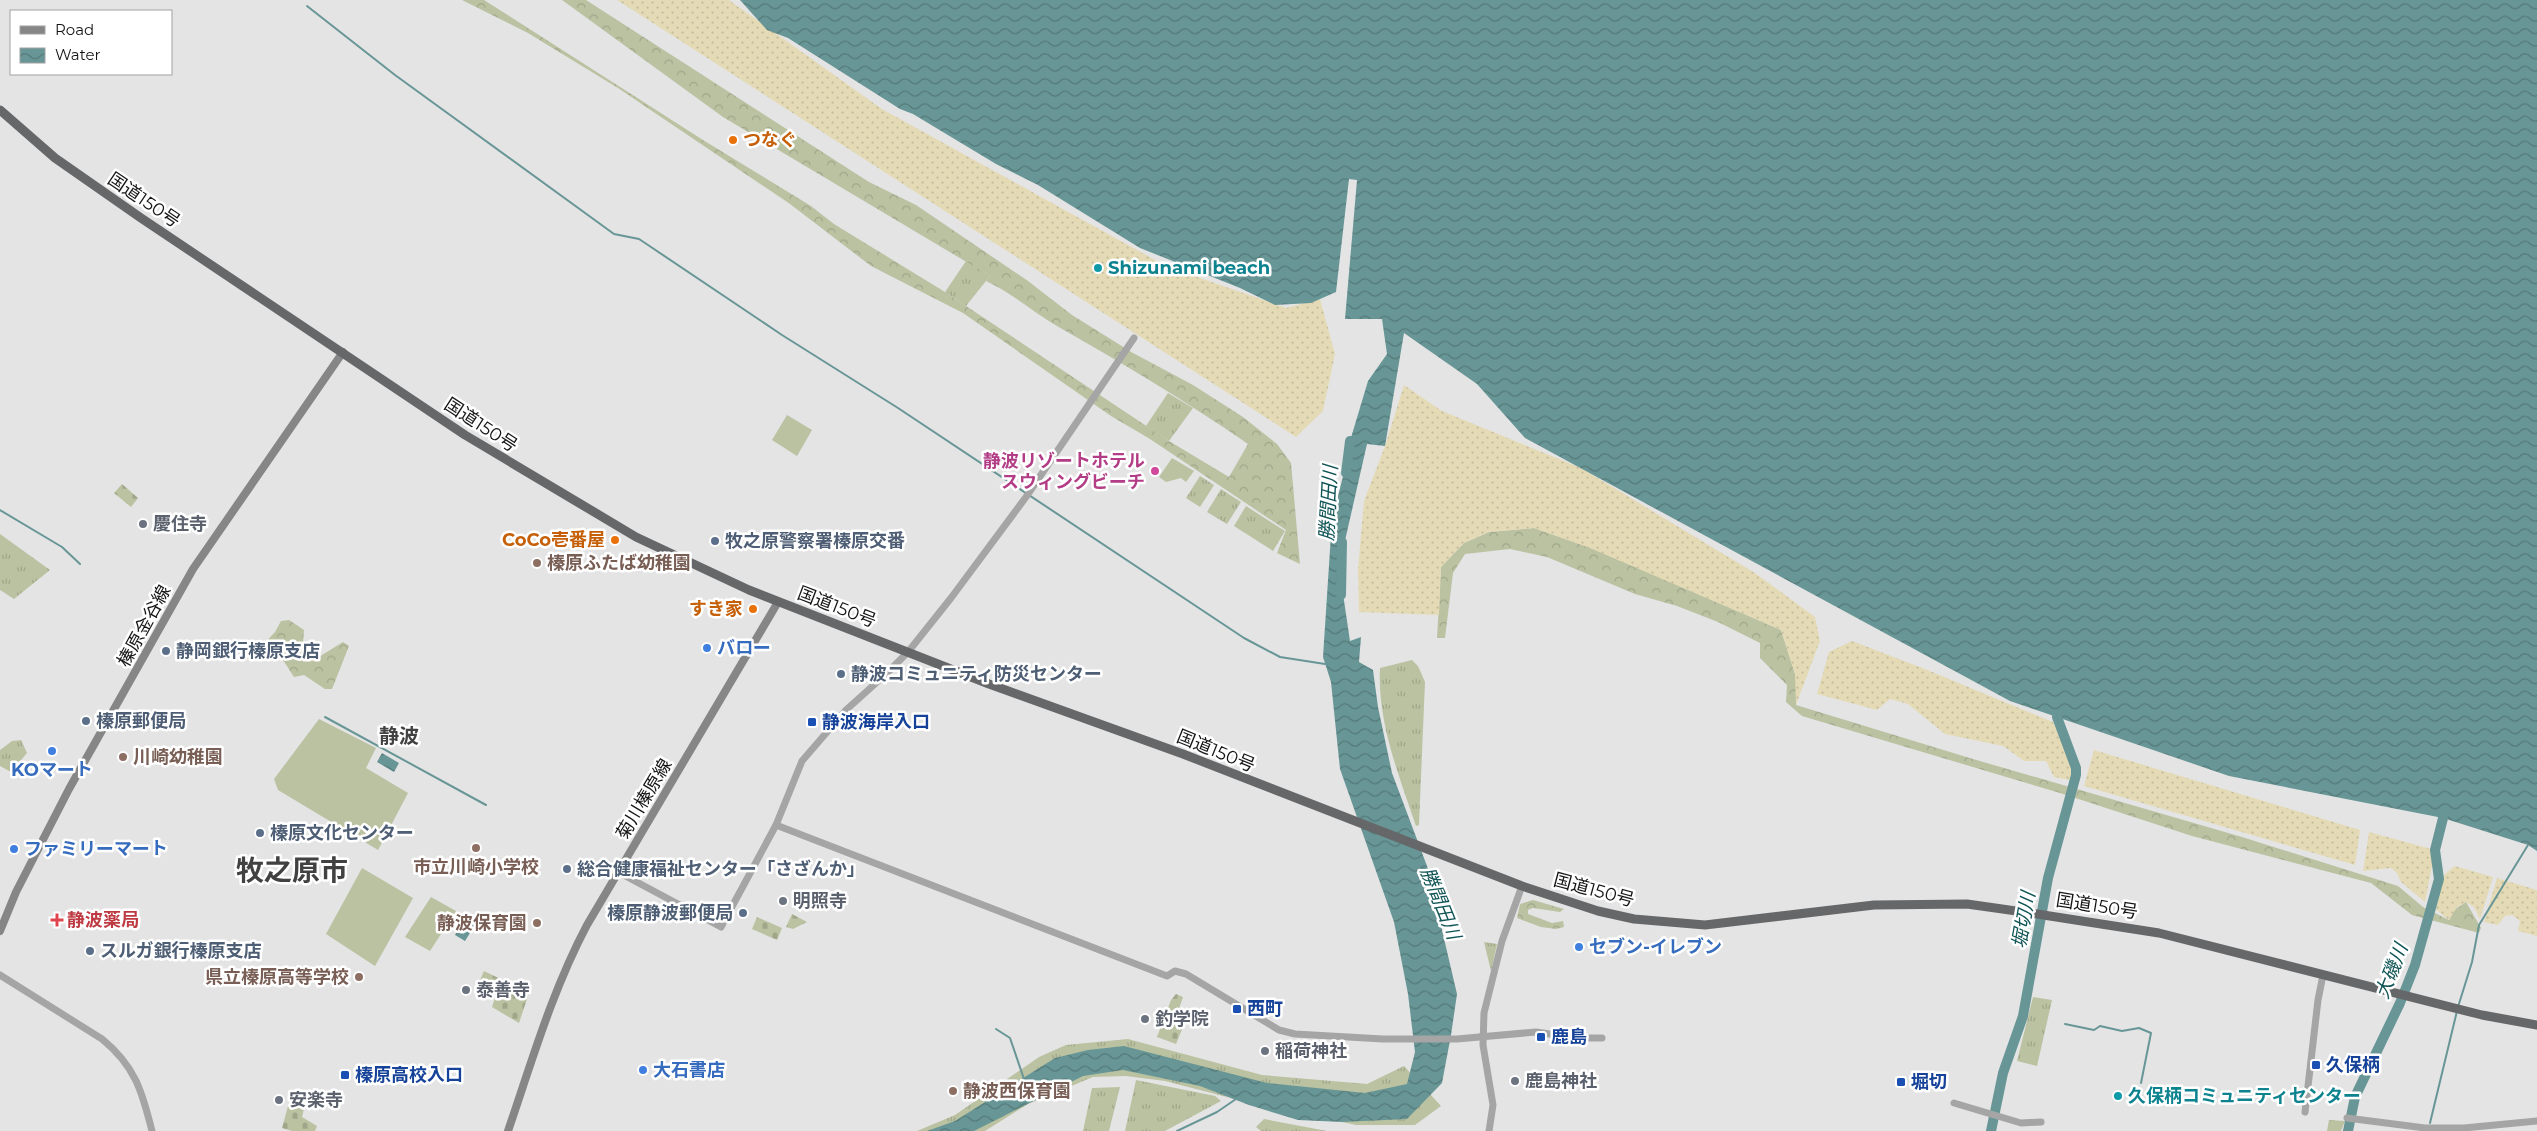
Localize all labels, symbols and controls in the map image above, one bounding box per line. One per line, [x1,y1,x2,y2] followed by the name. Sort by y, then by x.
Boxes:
[10,10,172,75] legend
[55,20,94,39] text: Road
[55,45,101,64] text: Water
[743,129,797,151] place label: つなぐ
[727,134,739,146] marker: つなぐ
[104,168,184,232] street label: 国道150号
[1108,257,1270,279] place label: Shizunami beach
[1092,262,1104,274] marker: Shizunami beach
[440,393,522,457] street label: 国道150号
[983,450,1145,493] place label: 静波リゾートホテル スウィングビーチ
[1315,462,1342,542] water label: 勝間田川
[1149,465,1161,477] marker: 静波リゾートホテル スウィングビーチ
[153,513,207,535] place label: 慶住寺
[137,518,149,530] marker: 慶住寺
[502,529,605,551] place label: CoCo壱番屋
[725,530,905,552] place label: 牧之原警察署榛原交番
[609,534,621,546] marker: CoCo壱番屋
[709,535,721,547] marker: 牧之原警察署榛原交番
[547,552,691,574] place label: 榛原ふたば幼稚園
[531,557,543,569] marker: 榛原ふたば幼稚園
[113,581,175,671] street label: 榛原金谷線
[794,582,880,632] street label: 国道150号
[689,598,743,620] place label: すき家
[747,603,759,615] marker: すき家
[717,637,771,659] place label: バロー
[176,640,320,662] place label: 静岡銀行榛原支店
[701,642,713,654] marker: バロー
[160,645,172,657] marker: 静岡銀行榛原支店
[851,663,1102,685] place label: 静波コミュニティ防災センター
[835,668,847,680] marker: 静波コミュニティ防災センター
[96,710,186,732] place label: 榛原郵便局
[822,711,930,733] place label: 静波海岸入口
[80,715,92,727] marker: 榛原郵便局
[806,716,818,728] marker: 静波海岸入口
[379,724,419,748] district label: 静波
[1174,725,1258,777] street label: 国道150号
[46,745,58,757] marker: KOマート
[133,746,223,768] place label: 川崎幼稚園
[117,751,129,763] marker: 川崎幼稚園
[611,755,677,843] street label: 菊川榛原線
[11,759,93,781] place label: KOマート
[270,822,414,844] place label: 榛原文化センター
[254,827,266,839] marker: 榛原文化センター
[24,838,168,860] place label: ファミリーマート
[470,842,482,854] marker: 市立川崎小学校
[8,843,20,855] marker: ファミリーマート
[236,853,348,887] district label: 牧之原市
[413,856,539,878] place label: 市立川崎小学校
[577,858,865,880] place label: 総合健康福祉センター「さざんか」
[561,863,573,875] marker: 総合健康福祉センター「さざんか」
[1416,864,1466,945] water label: 勝間田川
[1551,869,1637,911] street label: 国道150号
[2007,888,2040,950] water label: 堀切川
[2054,889,2140,923] street label: 国道150号
[793,890,847,912] place label: 明照寺
[777,895,789,907] marker: 明照寺
[607,902,733,924] place label: 榛原静波郵便局
[737,907,749,919] marker: 榛原静波郵便局
[67,909,139,931] place label: 静波薬局
[437,912,527,934] place label: 静波保育園
[51,914,63,926] marker: 静波薬局
[531,917,543,929] marker: 静波保育園
[1589,936,1722,958] place label: セブン-イレブン
[2371,939,2413,1002] water label: 大磯川
[100,940,261,962] place label: スルガ銀行榛原支店
[1573,941,1585,953] marker: セブン-イレブン
[84,945,96,957] marker: スルガ銀行榛原支店
[205,966,349,988] place label: 県立榛原高等学校
[353,971,365,983] marker: 県立榛原高等学校
[476,979,530,1001] place label: 泰善寺
[460,984,472,996] marker: 泰善寺
[1247,998,1283,1020] place label: 西町
[1231,1003,1243,1015] marker: 西町
[1155,1008,1209,1030] place label: 釣学院
[1139,1013,1151,1025] marker: 釣学院
[1551,1026,1587,1048] place label: 鹿島
[1535,1031,1547,1043] marker: 鹿島
[1275,1040,1347,1062] place label: 稲荷神社
[1259,1045,1271,1057] marker: 稲荷神社
[2326,1054,2380,1076] place label: 久保柄
[653,1059,725,1081] place label: 大石書店
[2310,1059,2322,1071] marker: 久保柄
[355,1064,463,1086] place label: 榛原高校入口
[637,1064,649,1076] marker: 大石書店
[339,1069,351,1081] marker: 榛原高校入口
[1525,1070,1597,1092] place label: 鹿島神社
[1911,1071,1947,1093] place label: 堀切
[1509,1075,1521,1087] marker: 鹿島神社
[1895,1076,1907,1088] marker: 堀切
[963,1080,1071,1102] place label: 静波西保育園
[947,1085,959,1097] marker: 静波西保育園
[2128,1085,2361,1107] place label: 久保柄コミュニティセンター
[289,1089,343,1111] place label: 安楽寺
[2112,1090,2124,1102] marker: 久保柄コミュニティセンター
[273,1094,285,1106] marker: 安楽寺

